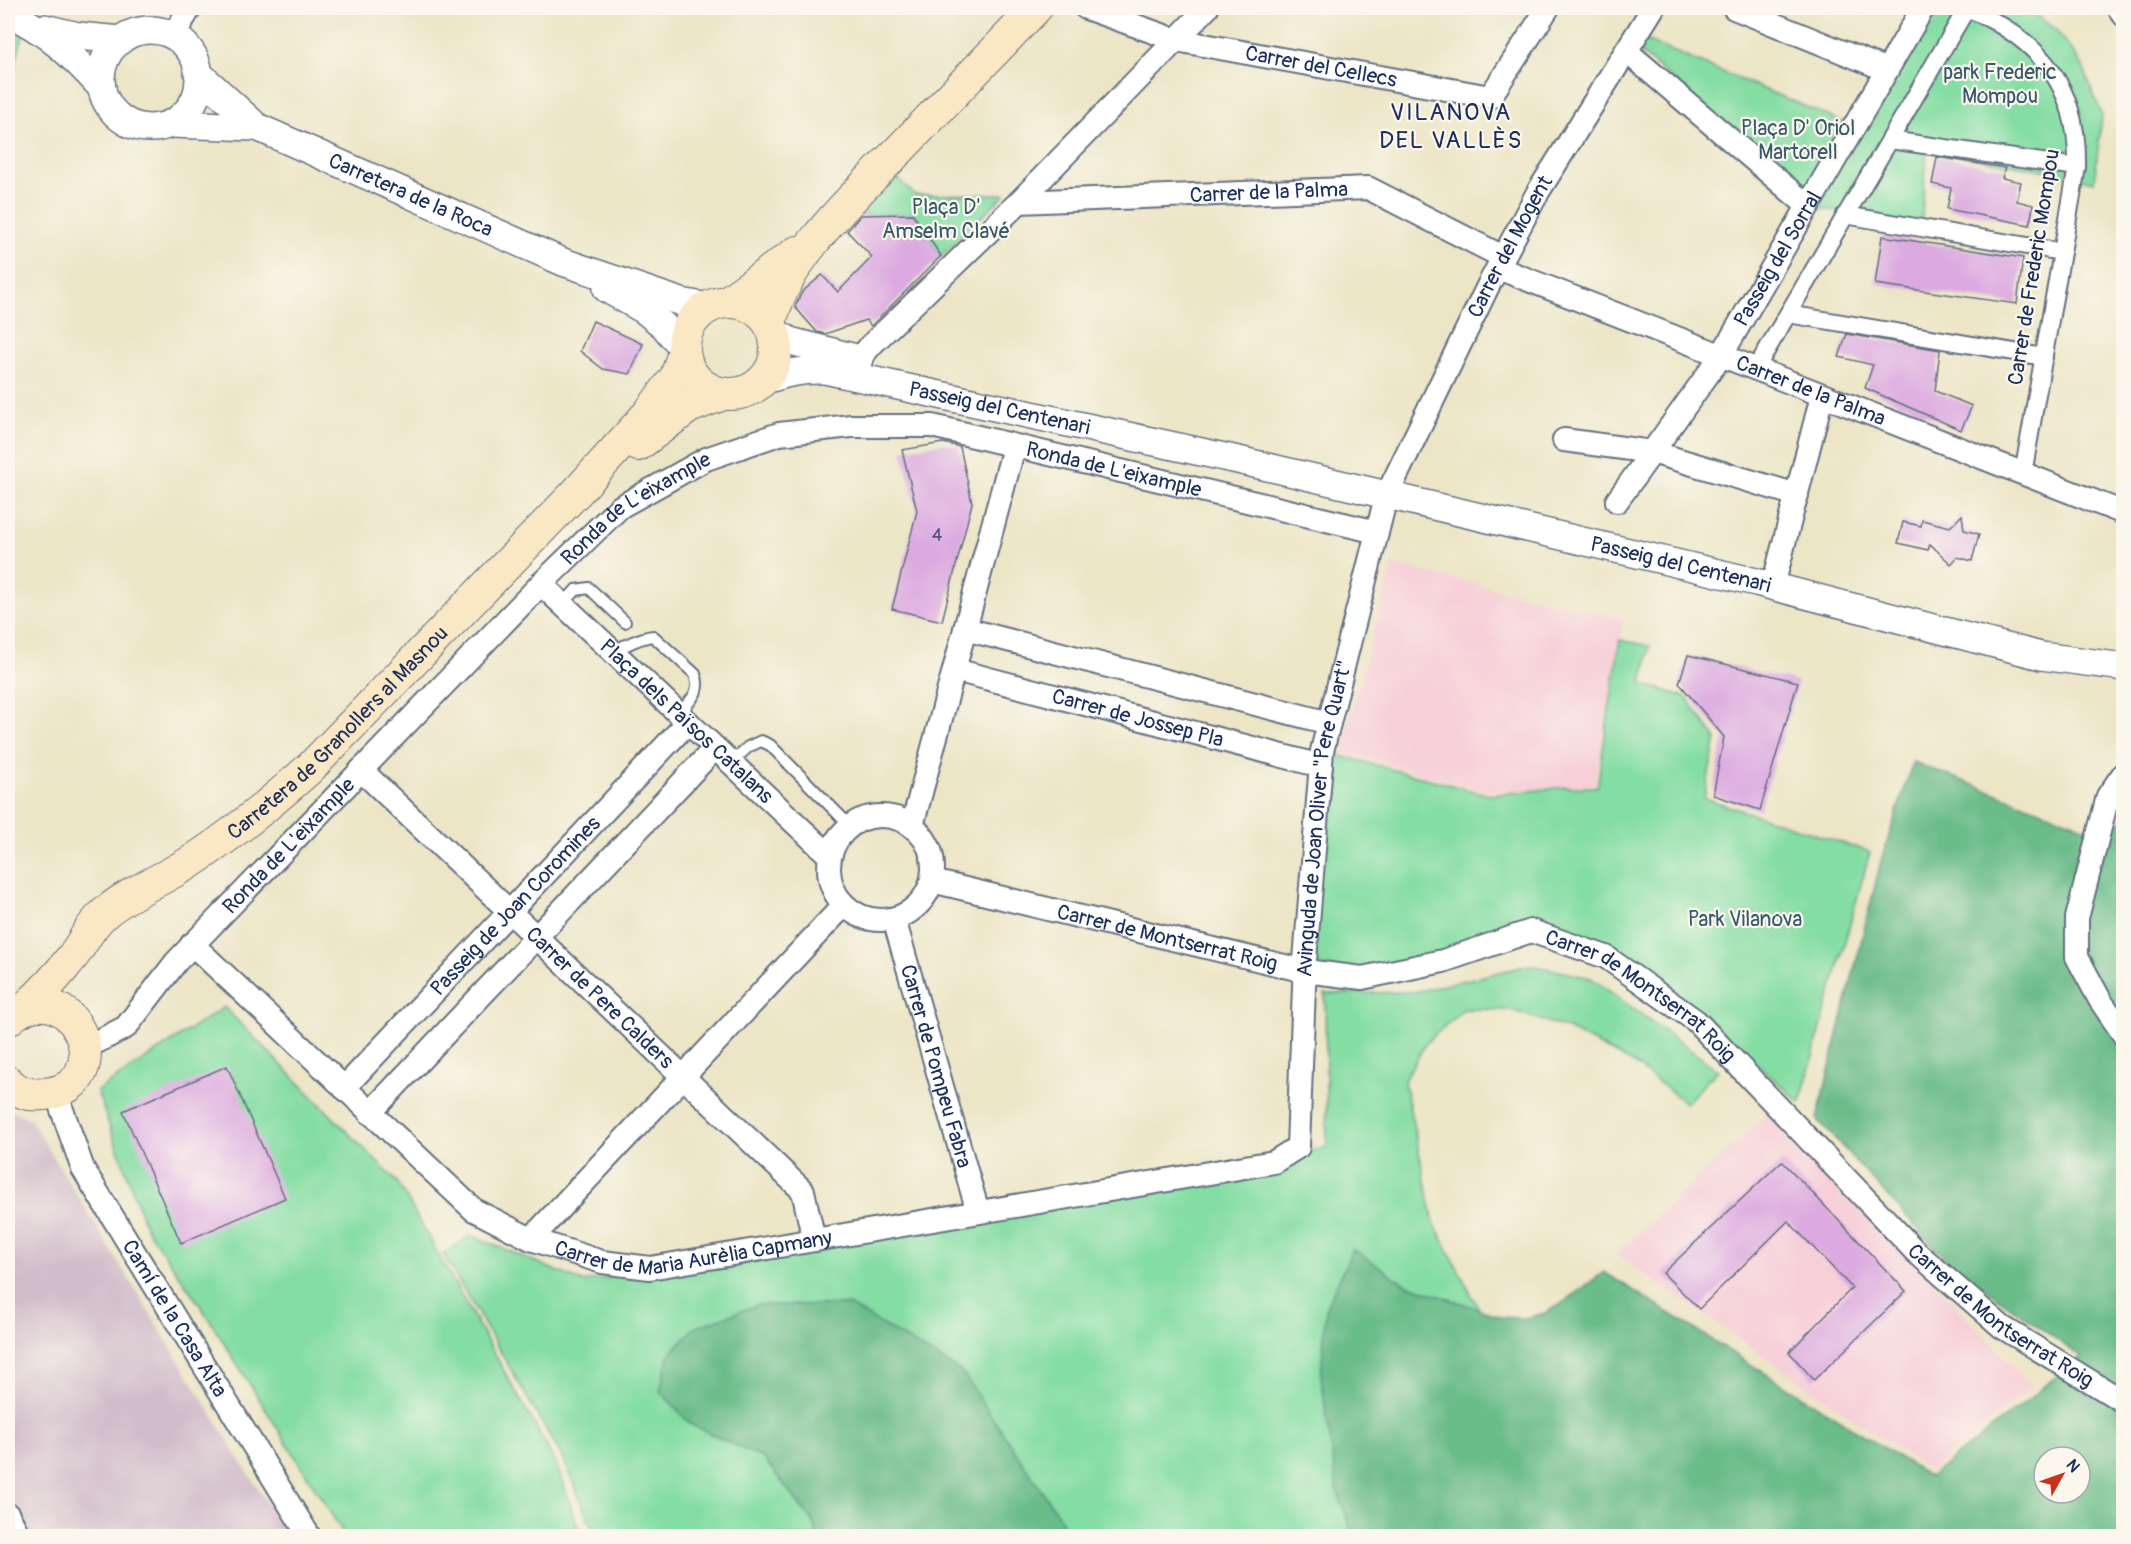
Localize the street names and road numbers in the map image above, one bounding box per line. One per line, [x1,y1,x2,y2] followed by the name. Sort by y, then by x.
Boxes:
[1243,39,1400,93] street label: Carrer del Cellecs
[324,147,497,243] street label: Carretera de la Roca
[2002,147,2066,387] street label: Carrer de Frederic Mompou
[1461,170,1559,322] street label: Carrer del Mogent
[1189,175,1348,209] street label: Carrer de la Palma
[1728,186,1827,331] street label: Passeig del Sorral
[1732,349,1890,432] street label: Carrer de la Palma
[906,375,1093,441] street label: Passeig del Centenari
[1024,435,1205,503] street label: Ronda de L'eixample
[555,445,716,571] street label: Ronda de L'eixample
[1588,530,1774,599] street label: Passeig del Centenari
[222,620,454,846] street label: Carretera de Granollers al Masnou
[594,633,780,810] street label: Plaça dels Països Catalans
[1291,657,1358,978] street label: Avinguda de Joan Oliver "Pere Quart"
[1049,683,1227,753] street label: Carrer de Jossep Pla
[216,771,361,919] street label: Ronda de L'eixample
[424,810,607,1001] street label: Passeig de Joan Coromines
[1054,898,1280,977] street label: Carrer de Montserrat Roig
[520,921,680,1075] street label: Carrer de Pere Calders
[1542,923,1742,1068] street label: Carrer de Montserrat Roig
[894,961,978,1171] street label: Carrer de Pompeu Fabra
[551,1224,834,1282] street label: Carrer de Maria Aurèlia Capmany
[116,1235,234,1402] street label: Camí de la Casa Alta
[1902,1238,2099,1394] street label: Carrer de Montserrat Roig

